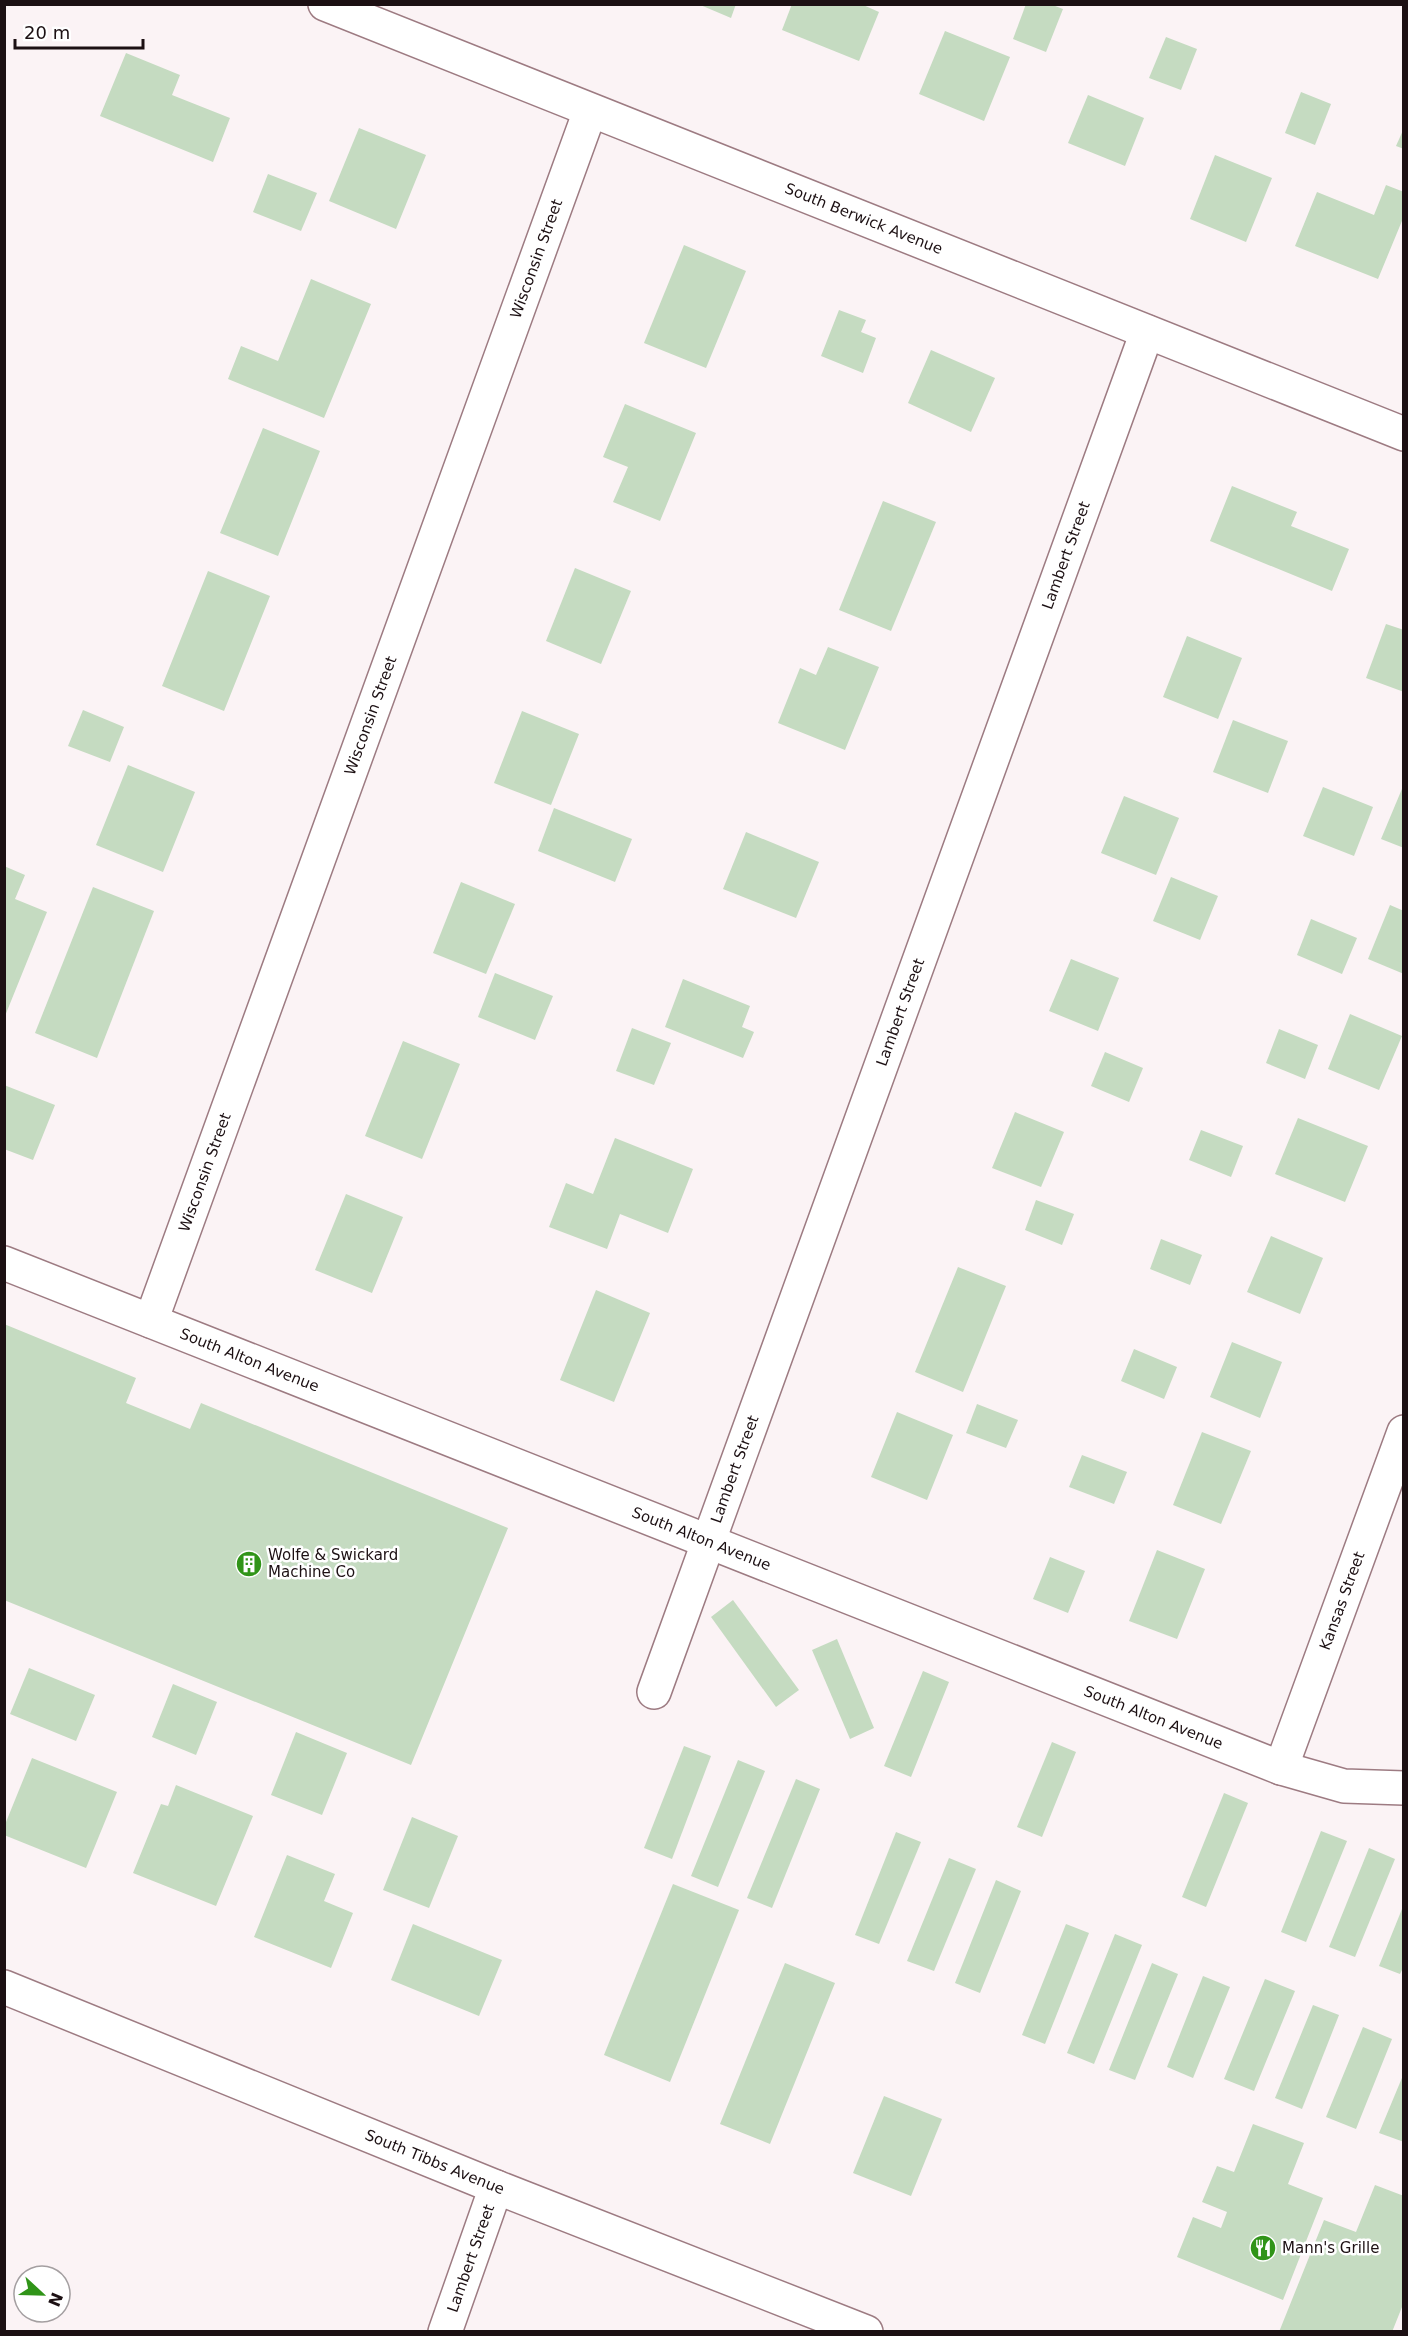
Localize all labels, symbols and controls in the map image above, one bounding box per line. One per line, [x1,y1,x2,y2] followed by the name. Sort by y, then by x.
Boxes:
[15,12,142,50] scale bar
[24,22,70,43] text: 20 m
[782,179,945,258] street label: South Berwick Avenue
[507,197,566,321] street label: Wisconsin Street
[1038,499,1094,612] street label: Lambert Street
[341,654,401,778] street label: Wisconsin Street
[873,956,928,1069] street label: Lambert Street
[175,1110,235,1234] street label: Wisconsin Street
[177,1324,322,1396] street label: South Alton Avenue
[707,1413,763,1526] street label: Lambert Street
[629,1503,774,1574] street label: South Alton Avenue
[268,1546,398,1581] place label: Wolfe & Swickard Machine Co
[234,1549,264,1579] building icon: Wolfe & Swickard Machine Co
[1316,1549,1368,1653] street label: Kansas Street
[1081,1682,1226,1753] street label: South Alton Avenue
[362,2126,507,2198] street label: South Tibbs Avenue
[444,2202,498,2315] street label: Lambert Street
[1248,2233,1278,2263] restaurant icon: Mann's Grille
[1282,2239,1379,2257] place label: Mann's Grille
[12,2264,72,2324] north arrow
[44,2290,67,2309] text: N

